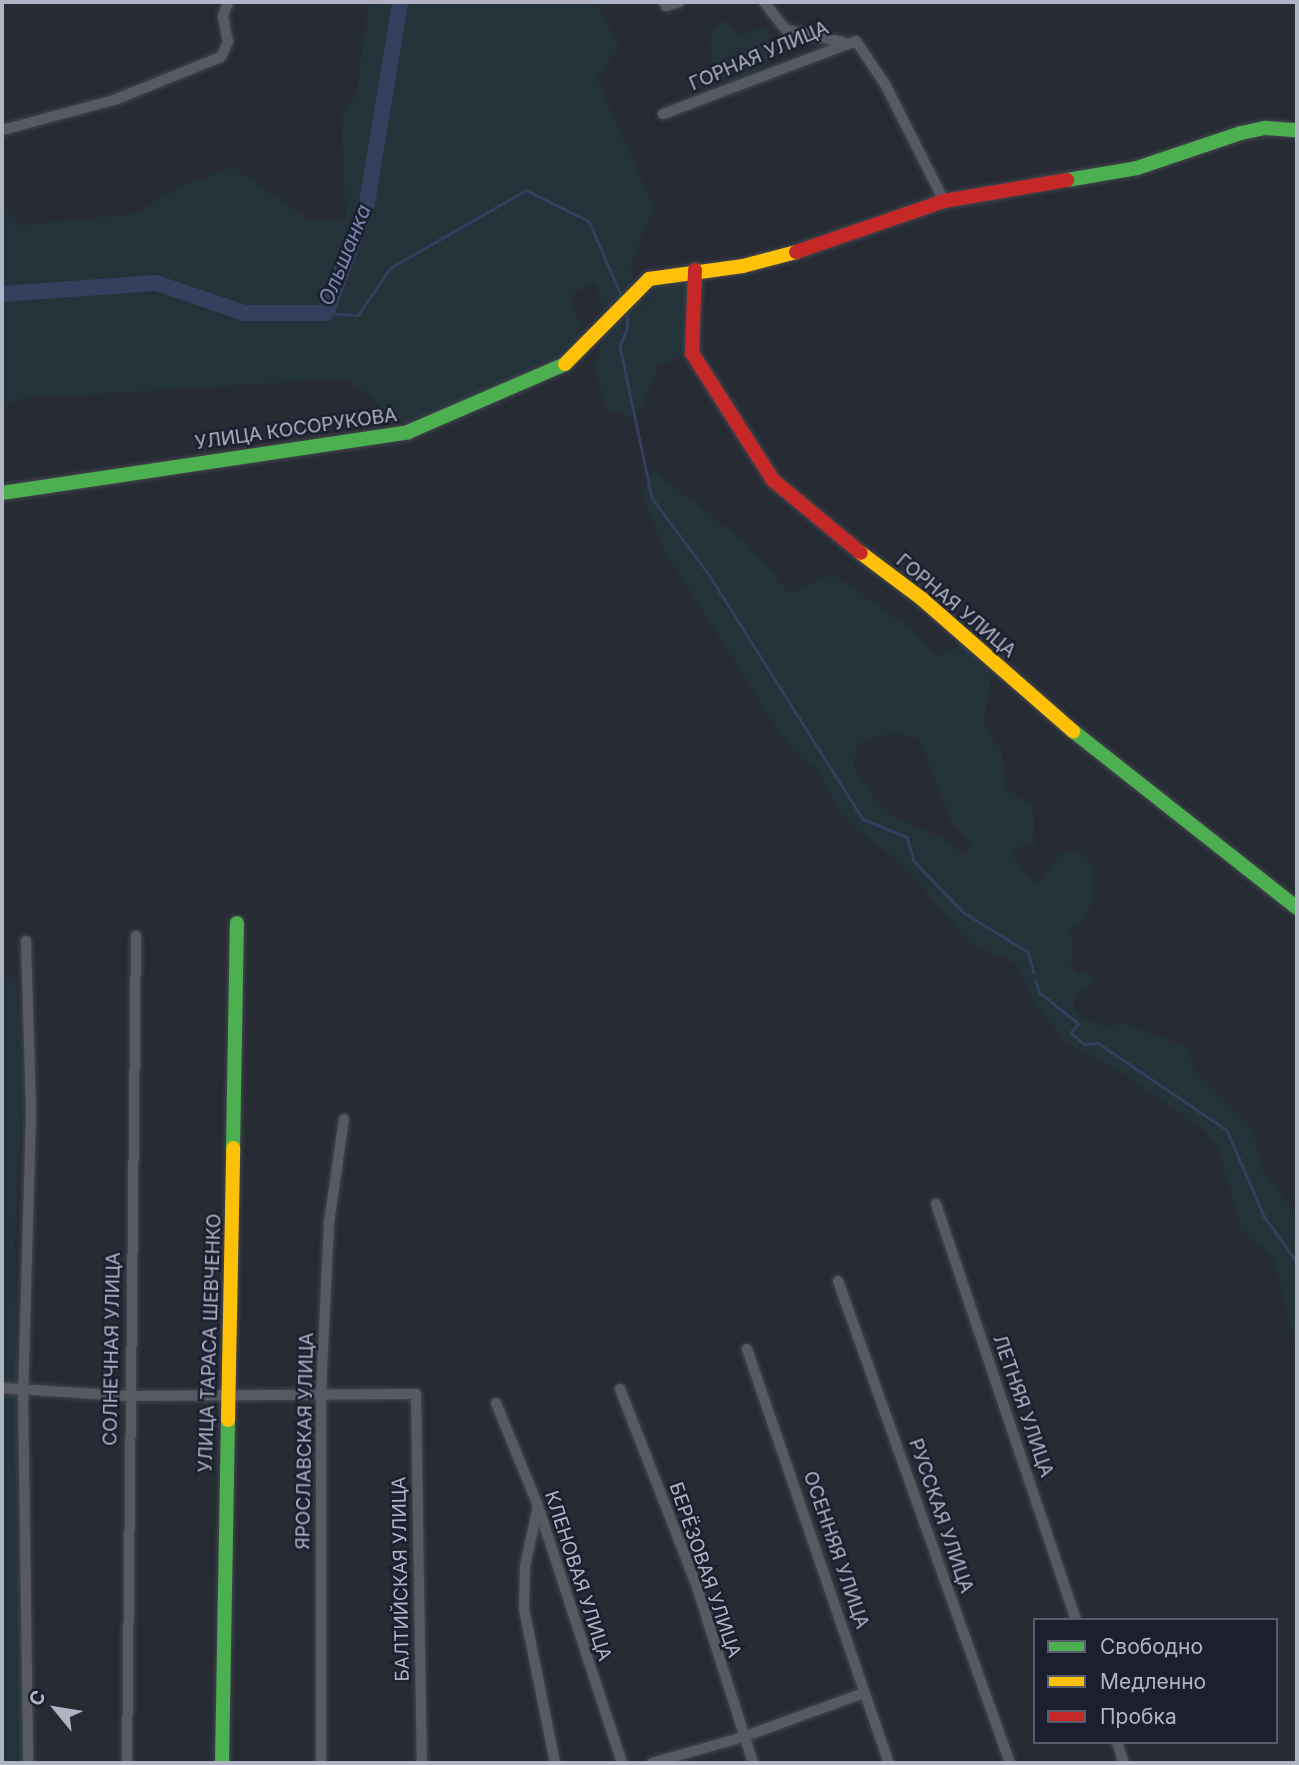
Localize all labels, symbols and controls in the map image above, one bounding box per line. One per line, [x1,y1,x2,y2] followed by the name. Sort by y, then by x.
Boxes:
[686,16,832,96] street label: ГОРНАЯ УЛИЦА
[313,201,377,309] water label: Ольшанка
[193,404,399,454] street label: УЛИЦА КОСОРУКОВА
[892,549,1020,663] street label: ГОРНАЯ УЛИЦА
[194,1213,226,1473] street label: УЛИЦА ТАРАСА ШЕВЧЕНКО
[99,1252,125,1446] street label: СОЛНЕЧНАЯ УЛИЦА
[292,1332,318,1550] street label: ЯРОСЛАВСКАЯ УЛИЦА
[988,1332,1058,1480] street label: ЛЕТНЯЯ УЛИЦА
[904,1436,978,1596] street label: РУССКАЯ УЛИЦА
[798,1468,874,1632] street label: ОСЕННЯЯ УЛИЦА
[388,1476,414,1682] street label: БАЛТИЙСКАЯ УЛИЦА
[664,1479,746,1661] street label: БЕРЁЗОВАЯ УЛИЦА
[540,1488,616,1664] street label: КЛЕНОВАЯ УЛИЦА
[1033,1618,1278,1744] legend
[1100,1634,1203,1659] text: Свободно
[1100,1669,1206,1694] text: Медленно
[21,1674,91,1744] north arrow
[24,1686,51,1710] text: С
[1100,1704,1177,1729] text: Пробка

